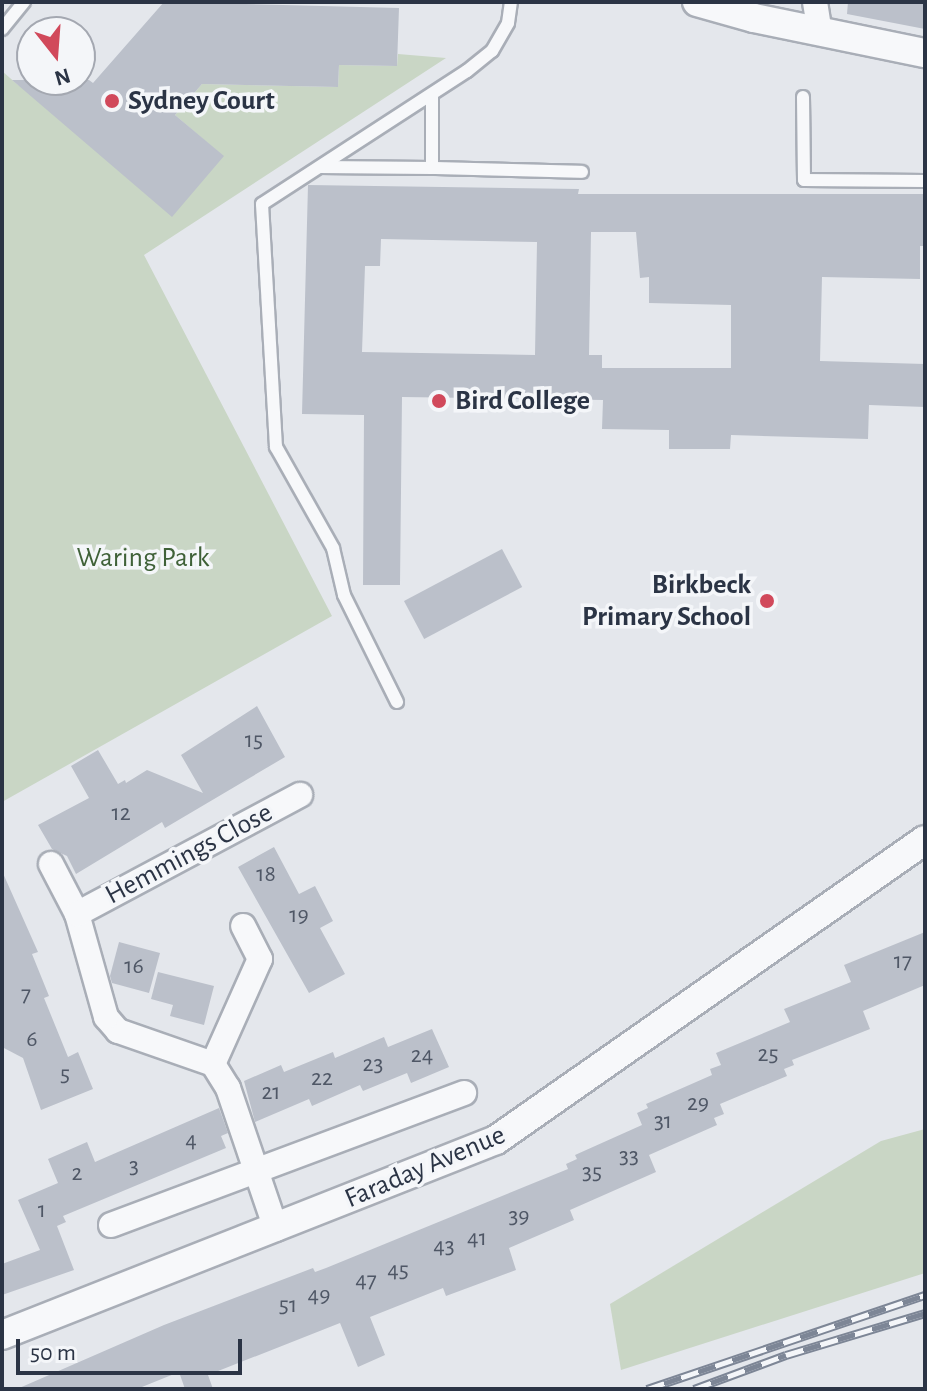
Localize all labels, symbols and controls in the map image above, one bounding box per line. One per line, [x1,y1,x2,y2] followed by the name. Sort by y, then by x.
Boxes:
[16,16,96,96] north arrow
[52,64,73,90] text: N
[128,84,275,118] place label: Sydney Court
[103,92,121,110] marker: Sydney Court
[455,384,590,418] place label: Bird College
[430,392,448,410] marker: Bird College
[77,541,209,575] park label: Waring Park
[582,568,751,634] place label: Birkbeck Primary School
[758,592,776,610] marker: Birkbeck Primary School
[245,727,263,755] house number: 15
[100,796,278,912] street label: Hemmings Close
[111,800,131,828] house number: 12
[256,861,276,889] house number: 18
[289,902,309,930] house number: 19
[894,948,912,976] house number: 17
[124,953,144,981] house number: 16
[21,981,31,1009] house number: 7
[26,1026,38,1054] house number: 6
[758,1041,778,1069] house number: 25
[411,1042,433,1070] house number: 24
[363,1051,383,1079] house number: 23
[60,1061,70,1089] house number: 5
[311,1065,333,1093] house number: 22
[261,1079,281,1107] house number: 21
[687,1090,709,1118] house number: 29
[654,1108,672,1136] house number: 31
[340,1118,510,1216] street label: Faraday Avenue
[185,1127,197,1155] house number: 4
[619,1143,639,1171] house number: 33
[129,1153,139,1181] house number: 3
[582,1159,602,1187] house number: 35
[72,1160,82,1188] house number: 2
[38,1197,46,1225] house number: 1
[508,1203,530,1231] house number: 39
[467,1225,487,1253] house number: 41
[433,1233,455,1261] house number: 43
[387,1257,409,1285] house number: 45
[355,1267,377,1295] house number: 47
[308,1282,330,1310] house number: 49
[279,1292,297,1320] house number: 51
[20,1323,246,1373] scale bar
[30,1341,76,1365] text: 50 m

